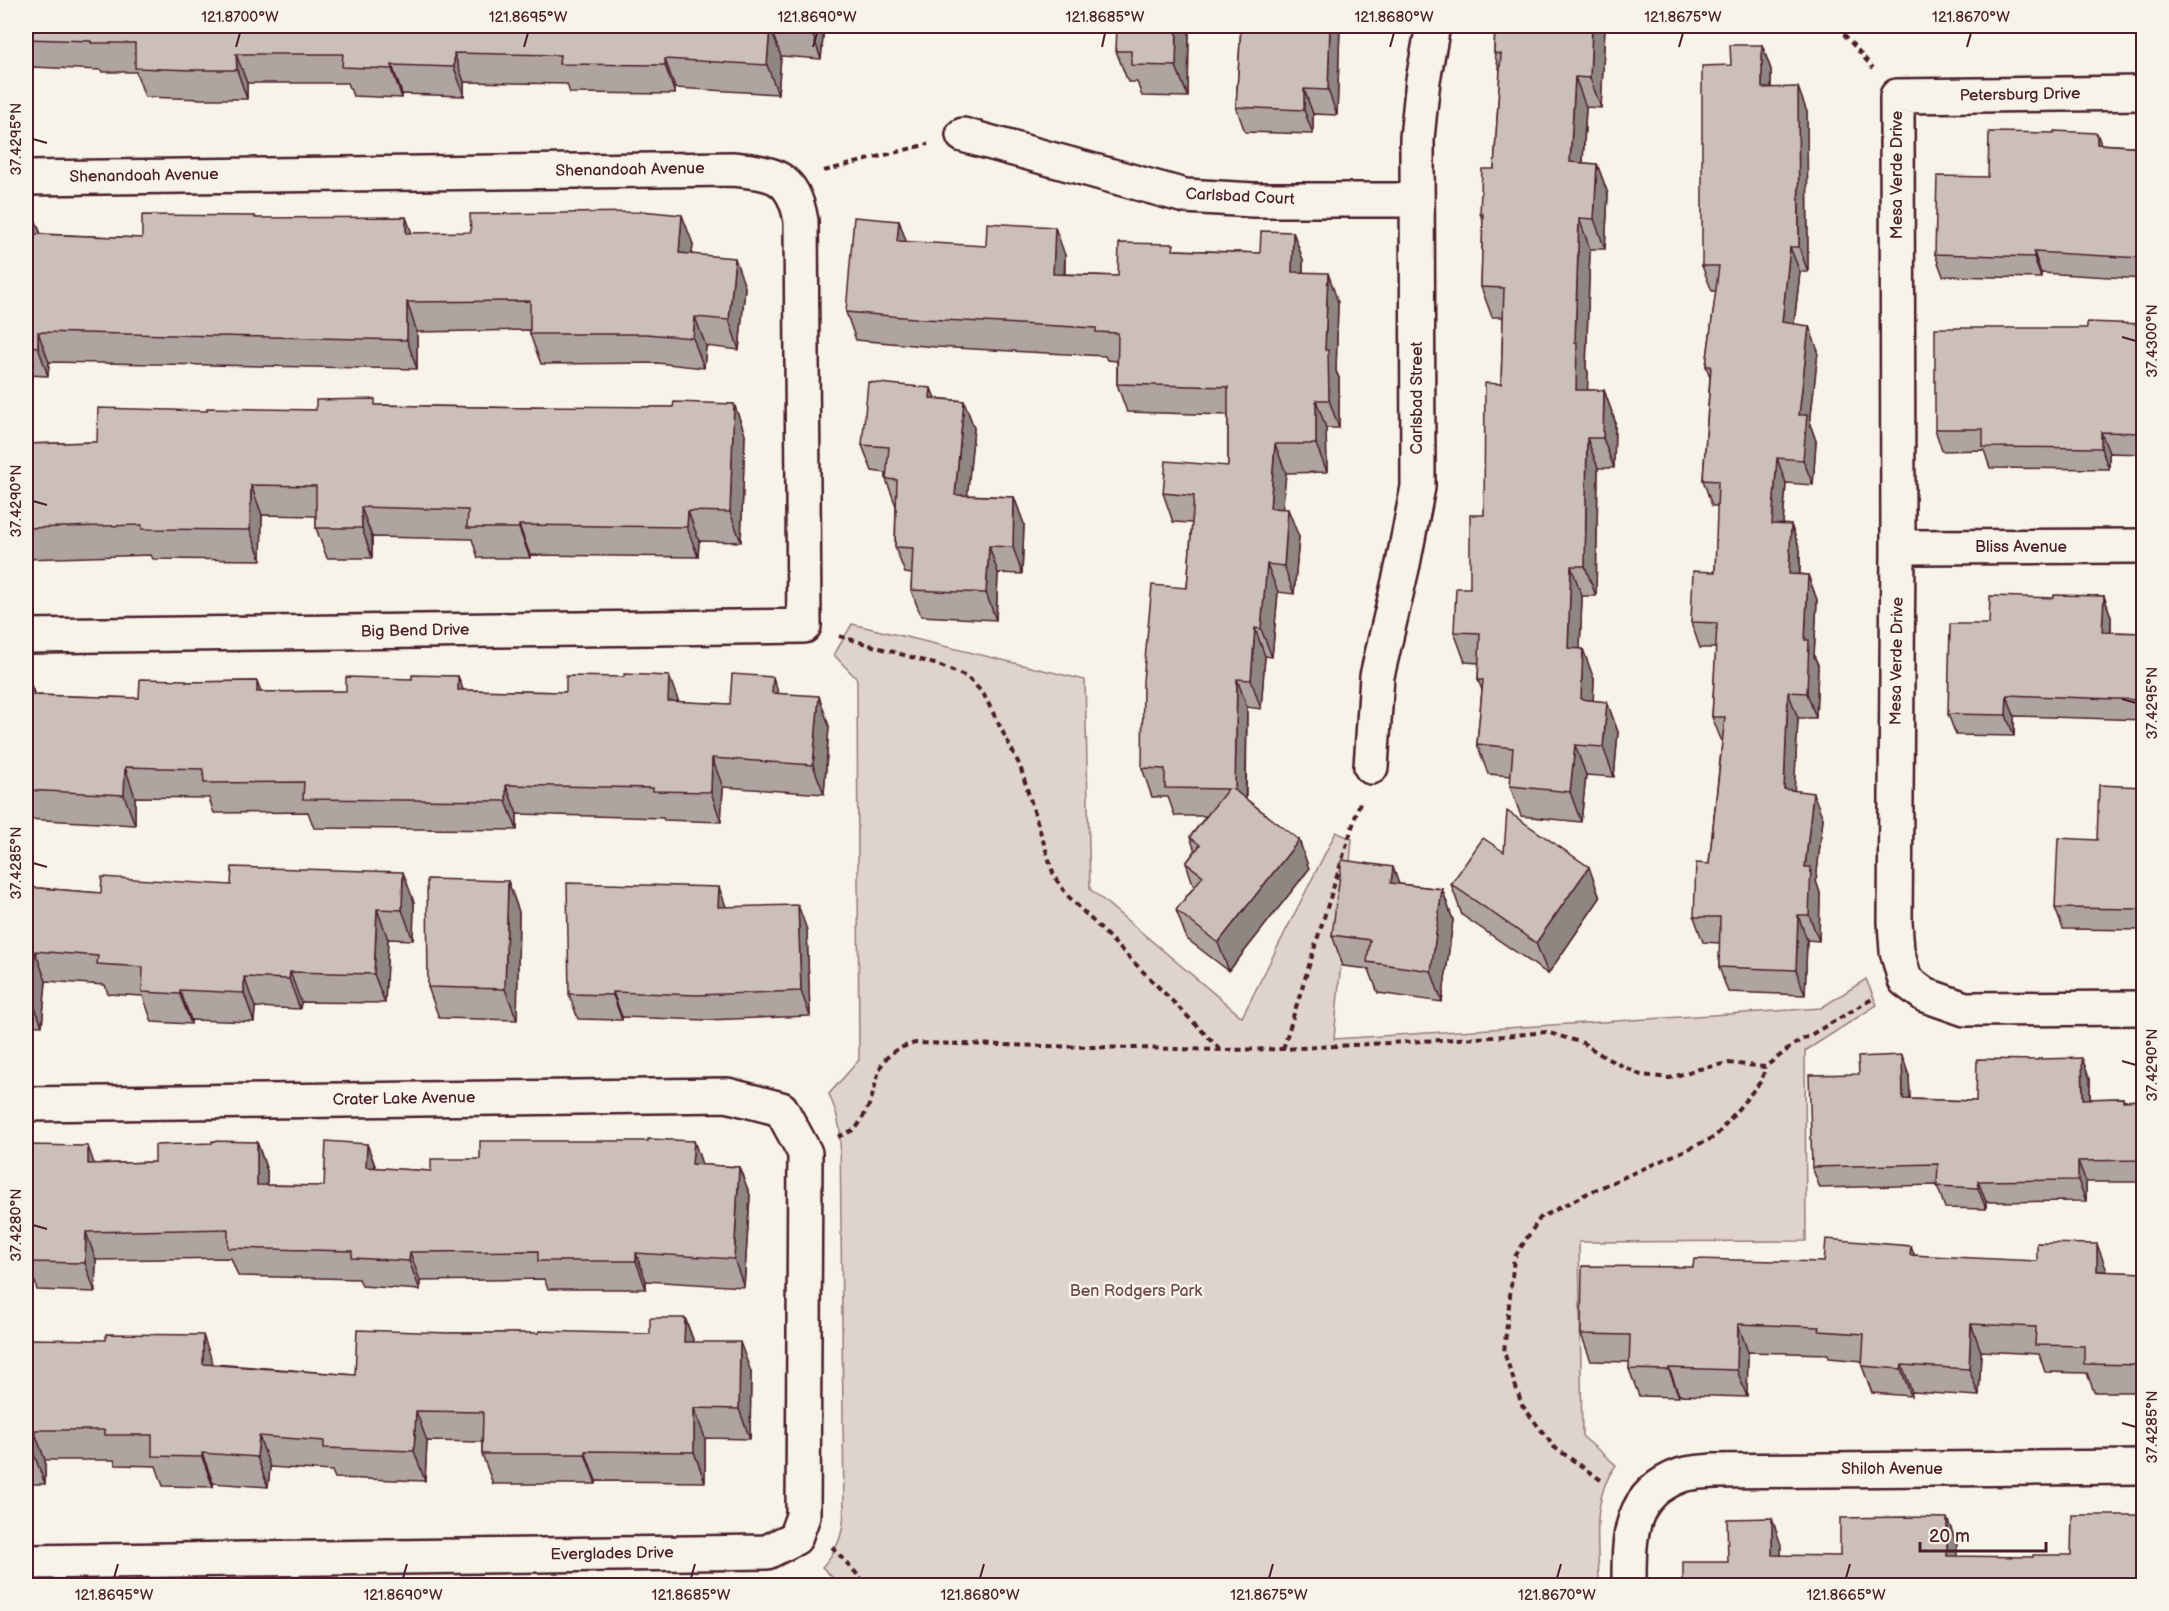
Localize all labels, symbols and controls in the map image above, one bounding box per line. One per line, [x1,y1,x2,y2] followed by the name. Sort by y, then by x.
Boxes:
[201,8,279,27] text: 121.8700°W
[489,8,568,27] text: 121.8695°W
[777,8,857,27] text: 121.8690°W
[1066,8,1145,27] text: 121.8685°W
[1354,8,1434,27] text: 121.8680°W
[1644,8,1722,27] text: 121.8675°W
[1932,8,2010,27] text: 121.8670°W
[1959,84,2081,106] street label: Petersburg Drive
[7,103,26,175] text: 37.4295°N
[1888,110,1907,239] street label: Mesa Verde Drive
[555,159,705,181] street label: Shenandoah Avenue
[69,165,219,187] street label: Shenandoah Avenue
[1185,185,1295,209] street label: Carlsbad Court
[2143,304,2162,378] text: 37.4300°N
[1408,341,1427,454] street label: Carlsbad Street
[7,464,26,538] text: 37.4290°N
[1975,538,2068,557] street label: Bliss Avenue
[1886,596,1908,725] street label: Mesa Verde Drive
[360,621,470,641] street label: Big Bend Drive
[2143,667,2162,739] text: 37.4295°N
[7,827,26,899] text: 37.4285°N
[2143,1028,2162,1102] text: 37.4290°N
[332,1088,476,1110] street label: Crater Lake Avenue
[7,1188,26,1262] text: 37.4280°N
[1070,1282,1202,1301] park label: Ben Rodgers Park
[2143,1391,2162,1463] text: 37.4285°N
[1841,1460,1943,1479] street label: Shiloh Avenue
[1920,1515,2046,1553] scale bar
[1929,1526,1970,1547] text: 20 m
[550,1543,674,1565] street label: Everglades Drive
[75,1586,154,1605] text: 121.8695°W
[363,1586,443,1605] text: 121.8690°W
[652,1586,731,1605] text: 121.8685°W
[940,1586,1020,1605] text: 121.8680°W
[1230,1586,1308,1605] text: 121.8675°W
[1518,1586,1596,1605] text: 121.8670°W
[1806,1586,1886,1605] text: 121.8665°W

